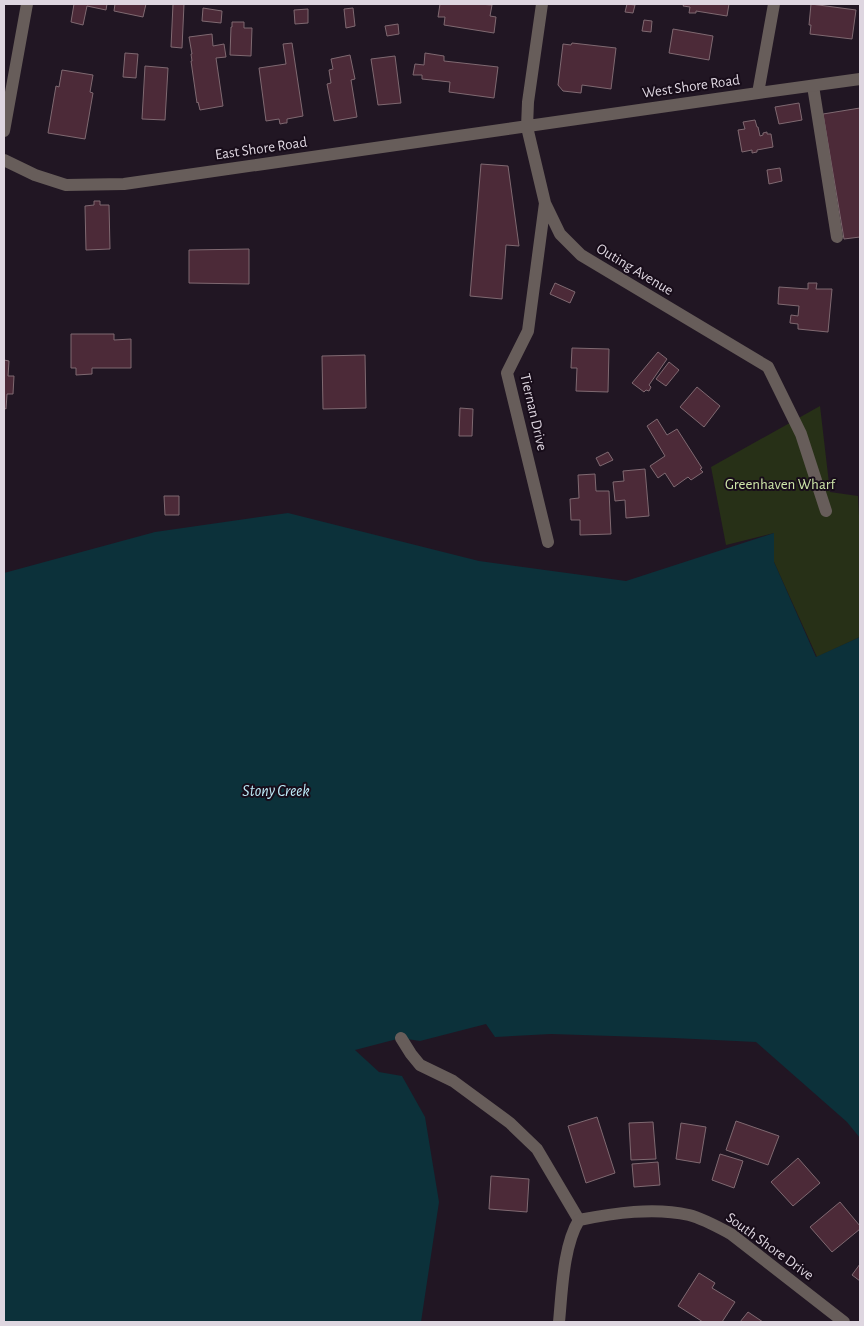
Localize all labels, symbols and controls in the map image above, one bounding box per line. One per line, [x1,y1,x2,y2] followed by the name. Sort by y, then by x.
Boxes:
[641,72,741,101] street label: West Shore Road
[214,135,308,162] street label: East Shore Road
[594,241,676,298] street label: Outing Avenue
[517,372,550,452] street label: Tiernan Drive
[725,477,837,492] park label: Greenhaven Wharf
[242,783,310,799] water label: Stony Creek
[723,1210,816,1283] street label: South Shore Drive

